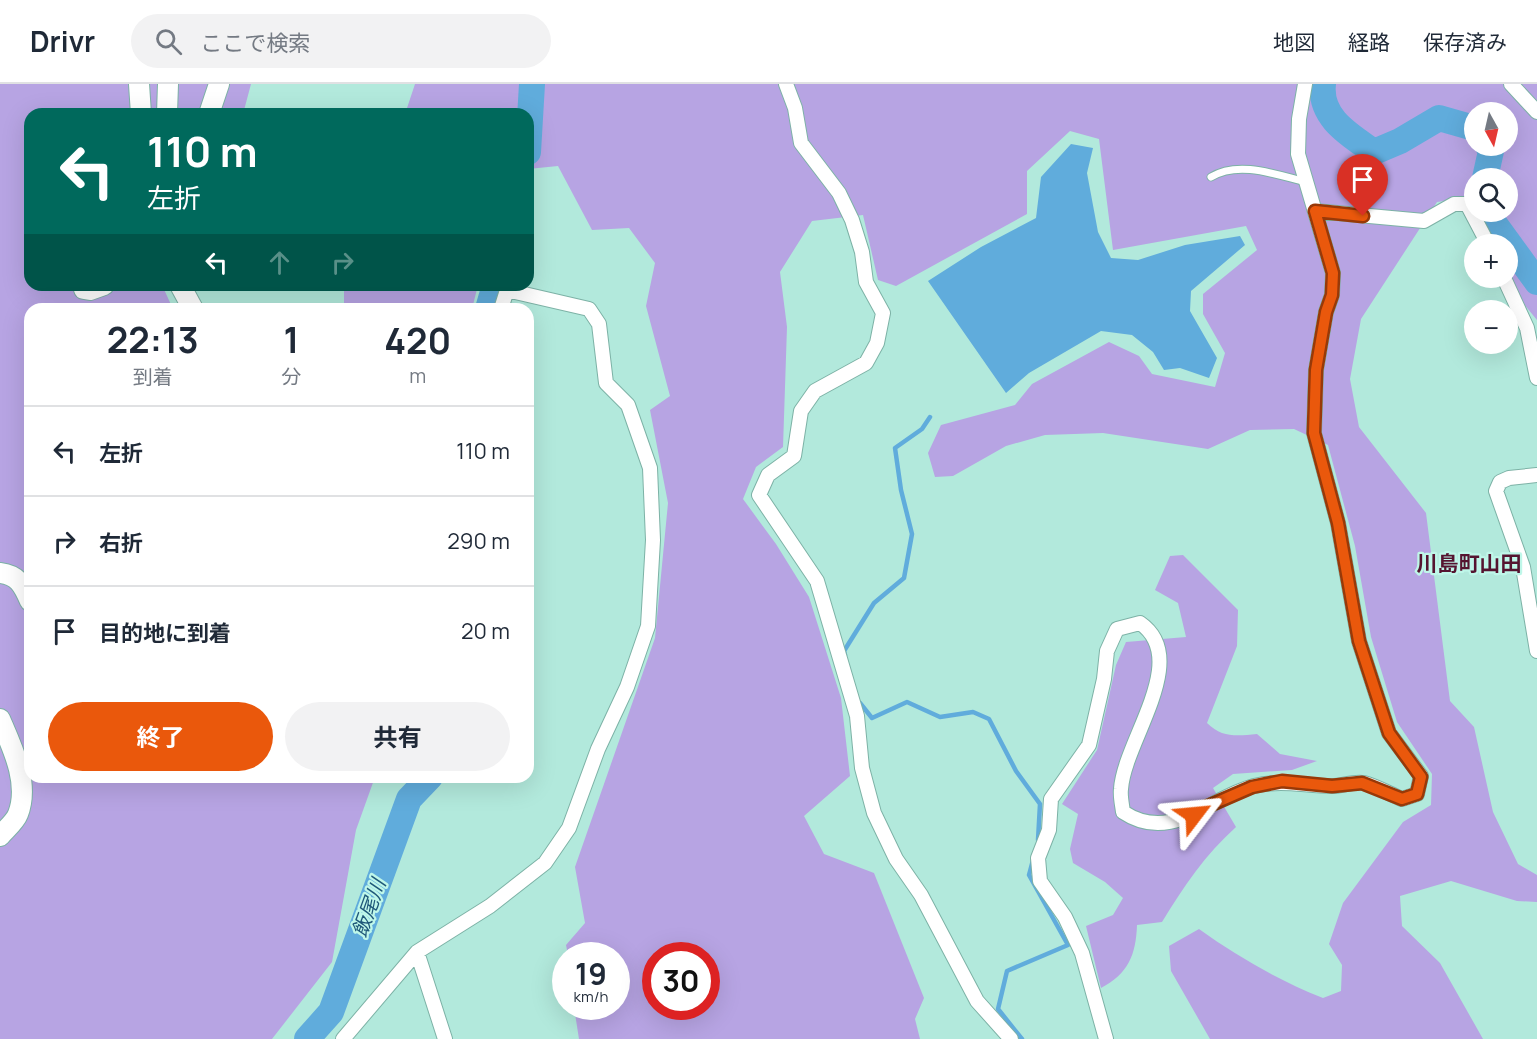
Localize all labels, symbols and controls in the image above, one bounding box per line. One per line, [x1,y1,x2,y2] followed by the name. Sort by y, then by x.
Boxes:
[131,14,551,68] search box
[30,22,95,60] text: Drivr
[152,25,185,58] icon: search
[200,28,310,58] text: ここで検索
[1273,28,1315,56] text: 地図
[1348,28,1390,56] text: 経路
[1423,28,1507,56] text: 保存済み
[1464,102,1518,156] north arrow
[1464,102,1518,354] map controls
[147,122,258,180] text: 110 m
[48,132,126,210] icon: left
[1337,154,1388,216] pin
[1346,163,1379,196] icon: arrive
[1464,168,1518,222] button: search
[147,179,201,216] text: 左折
[1464,234,1518,288] button: +
[200,246,233,279] icon: left
[263,246,296,279] icon: ahead
[326,246,359,279] icon: right
[1464,300,1518,354] button: −
[107,315,199,364] text: 22:13
[284,315,299,364] text: 1
[384,316,451,365] text: 420
[409,362,426,389] text: m
[133,363,173,390] text: 到着
[281,363,301,390] text: 分
[48,435,81,468] icon: left
[456,436,510,466] text: 110 m
[99,438,143,468] text: 左折
[48,525,81,558] icon: right
[447,526,510,556] text: 290 m
[99,528,143,558] text: 右折
[1417,549,1522,577] district label: 川島町山田
[48,615,81,648] icon: arrive
[461,616,510,646] text: 20 m
[99,618,231,648] text: 目的地に到着
[48,702,273,771] button: 終了
[285,702,510,771] button: 共有
[1162,783,1226,847] position arrow
[346,873,392,941] water label: 飯尾川
[642,942,720,1020] speed limit sign: 30
[575,953,607,994] text: 19
[574,986,608,1007] text: km/h

